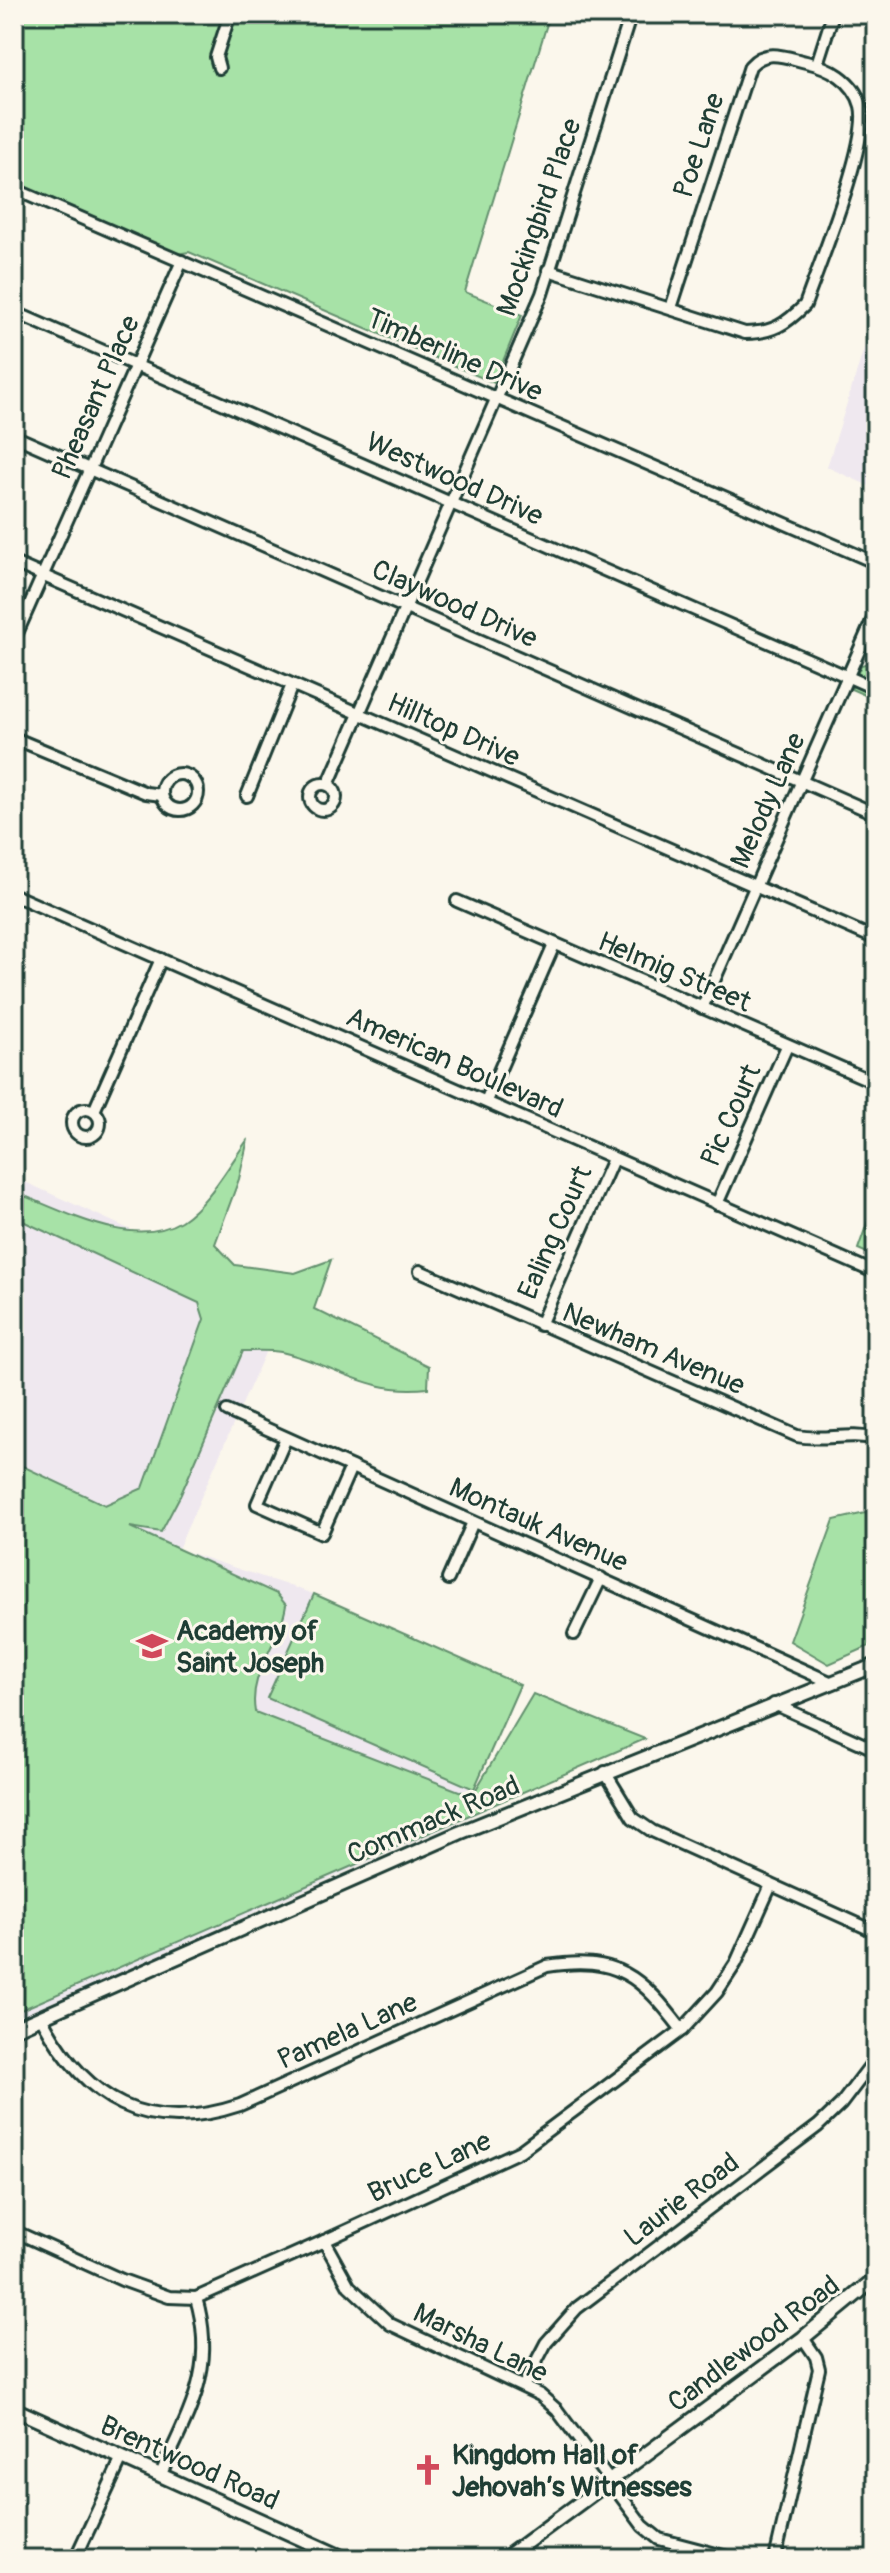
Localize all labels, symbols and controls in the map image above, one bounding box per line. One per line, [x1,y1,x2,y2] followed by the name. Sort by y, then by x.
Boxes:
[666,89,733,202] street label: Poe Lane
[489,114,590,321] street label: Mockingbird Place
[361,301,548,410] street label: Timberline Drive
[45,310,148,485] street label: Pheasant Place
[360,425,549,534] street label: Westwood Drive
[366,552,543,657] street label: Claywood Drive
[382,686,525,775] street label: Hilltop Drive
[723,727,814,874] street label: Melody Lane
[593,924,757,1021] street label: Helmig Street
[340,1000,568,1127] street label: American Boulevard
[693,1058,770,1172] street label: Pic Court
[510,1160,601,1305] street label: Ealing Court
[557,1295,750,1404] street label: Newham Avenue
[444,1470,633,1581] street label: Montauk Avenue
[176,1614,324,1681] place label: Academy of Saint Joseph
[135,1629,169,1663] school or university icon: Academy of Saint Joseph
[342,1768,525,1872] street label: Commack Road
[272,1985,423,2078] street label: Pamela Lane
[363,2124,497,2211] street label: Bruce Lane
[617,2146,746,2255] street label: Laurie Road
[661,2268,847,2420] street label: Candlewood Road
[407,2296,554,2391] street label: Marsha Lane
[94,2408,284,2518] street label: Brentwood Road
[452,2438,692,2505] place label: Kingdom Hall of Jehovah’s Witnesses
[411,2453,445,2487] church icon: Kingdom Hall of Jehovah’s Witnesses

